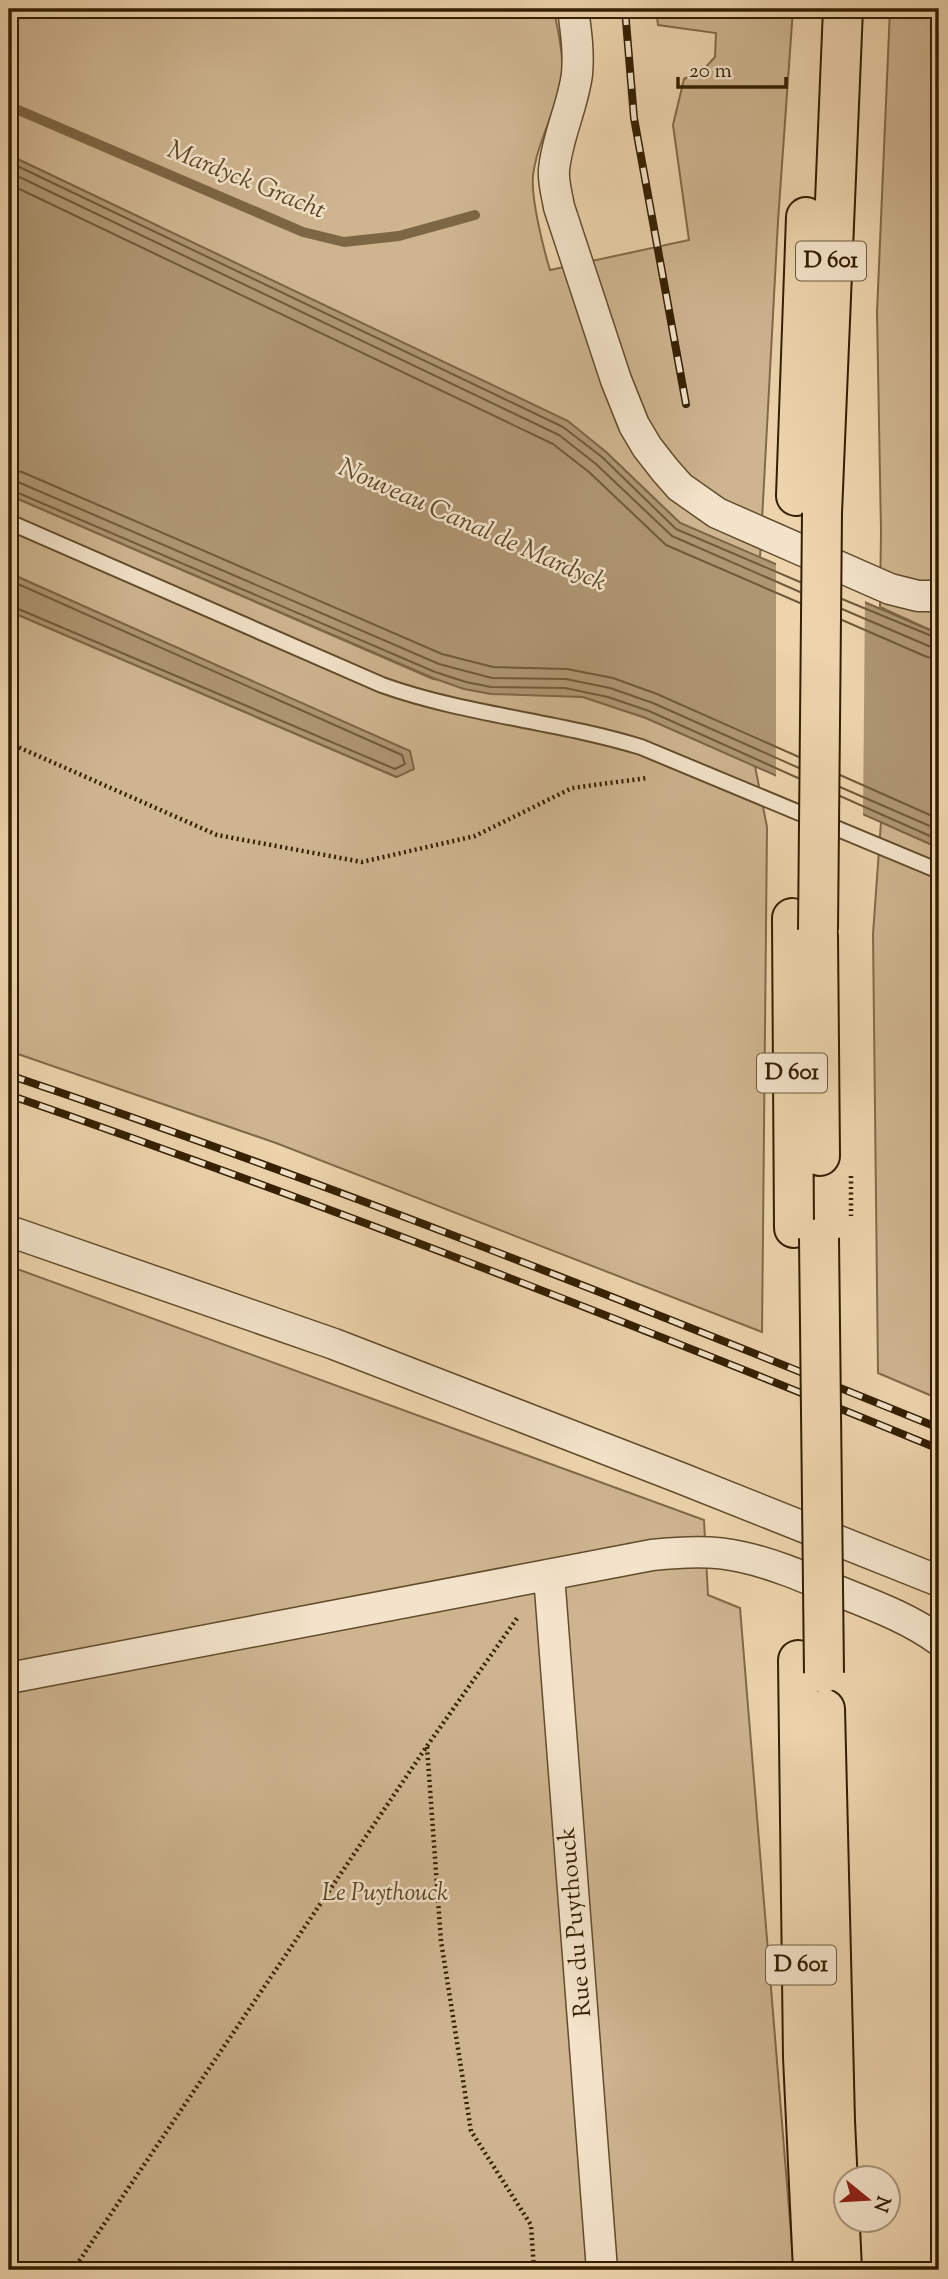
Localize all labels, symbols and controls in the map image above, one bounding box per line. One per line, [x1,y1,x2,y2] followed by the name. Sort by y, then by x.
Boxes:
[678,46,787,90] scale bar
[689,57,732,87] text: 20 m
[161,132,331,230] water label: Mardyck Gracht
[796,242,866,280] road number: D 601
[332,450,612,602] water label: Nouveau Canal de Mardyck
[757,1054,827,1092] road number: D 601
[551,1826,601,2018] street label: Rue du Puythouck
[322,1877,448,1911] park label: Le Puythouck
[766,1946,836,1984] road number: D 601
[832,2164,902,2234] north arrow
[866,2192,896,2215] text: N

